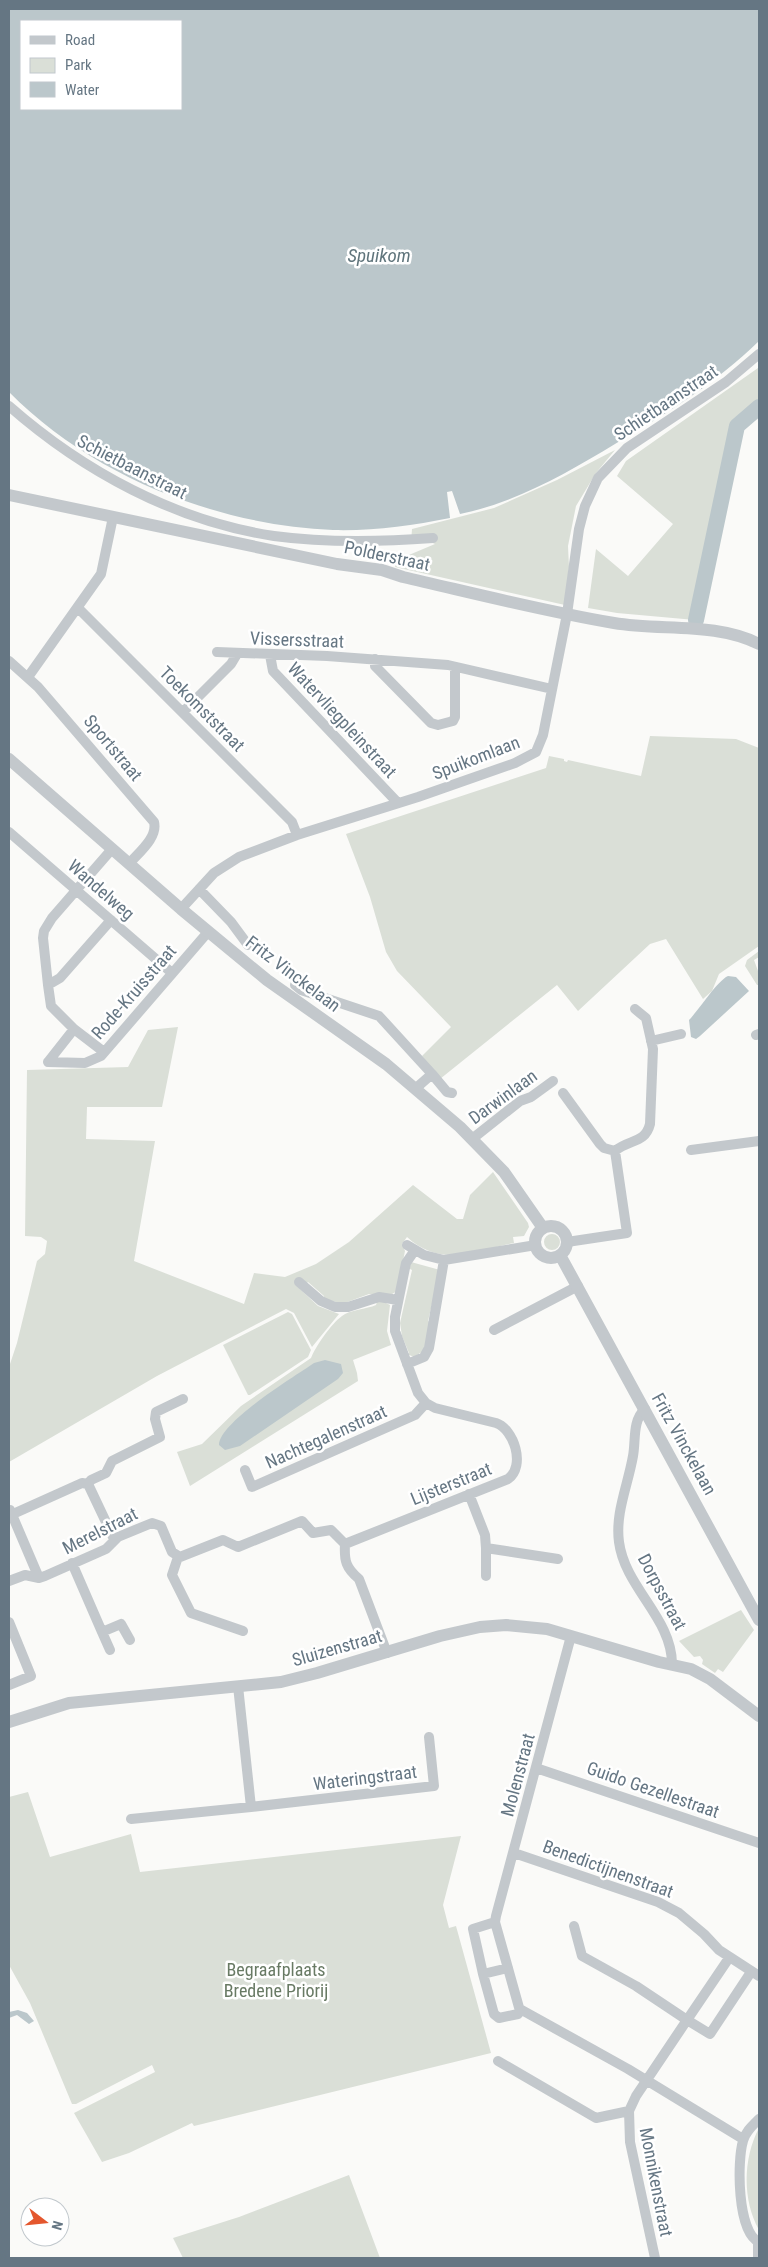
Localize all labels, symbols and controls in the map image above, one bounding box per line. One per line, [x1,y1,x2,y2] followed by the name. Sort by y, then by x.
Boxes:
[20,20,182,110] legend
[65,31,95,49] text: Road
[65,56,92,74] text: Park
[65,81,100,99] text: Water
[347,244,411,267] water label: Spuikom
[610,360,721,445] street label: Schietbaanstraat
[74,430,191,503] street label: Schietbaanstraat
[342,536,432,575] street label: Polderstraat
[250,627,344,652] street label: Vissersstraat
[283,658,401,782] street label: Watervliegpleinstraat
[156,662,249,755] street label: Toekomststraat
[80,710,147,785] street label: Sportstraat
[429,731,522,784] street label: Spuikomlaan
[64,855,139,924] street label: Wandelweg
[242,931,345,1016] street label: Fritz Vinckelaan
[87,940,180,1043] street label: Rode-Kruisstraat
[465,1065,541,1128] street label: Darwinlaan
[648,1389,721,1498] street label: Fritz Vinckelaan
[262,1400,390,1473] street label: Nachtegalenstraat
[407,1458,494,1509] street label: Lijsterstraat
[59,1503,141,1558] street label: Merelstraat
[634,1550,691,1633] street label: Dorpsstraat
[290,1625,384,1670] street label: Sluizenstraat
[496,1731,539,1819] street label: Molenstraat
[584,1757,722,1822] street label: Guido Gezellestraat
[312,1761,418,1794] street label: Wateringstraat
[540,1835,676,1902] street label: Benedictijnenstraat
[224,1959,328,2001] park label: Begraafplaats Bredene Priorij
[636,2126,677,2238] street label: Monnikenstraat
[20,2197,70,2247] north arrow
[49,2219,66,2232] text: N

